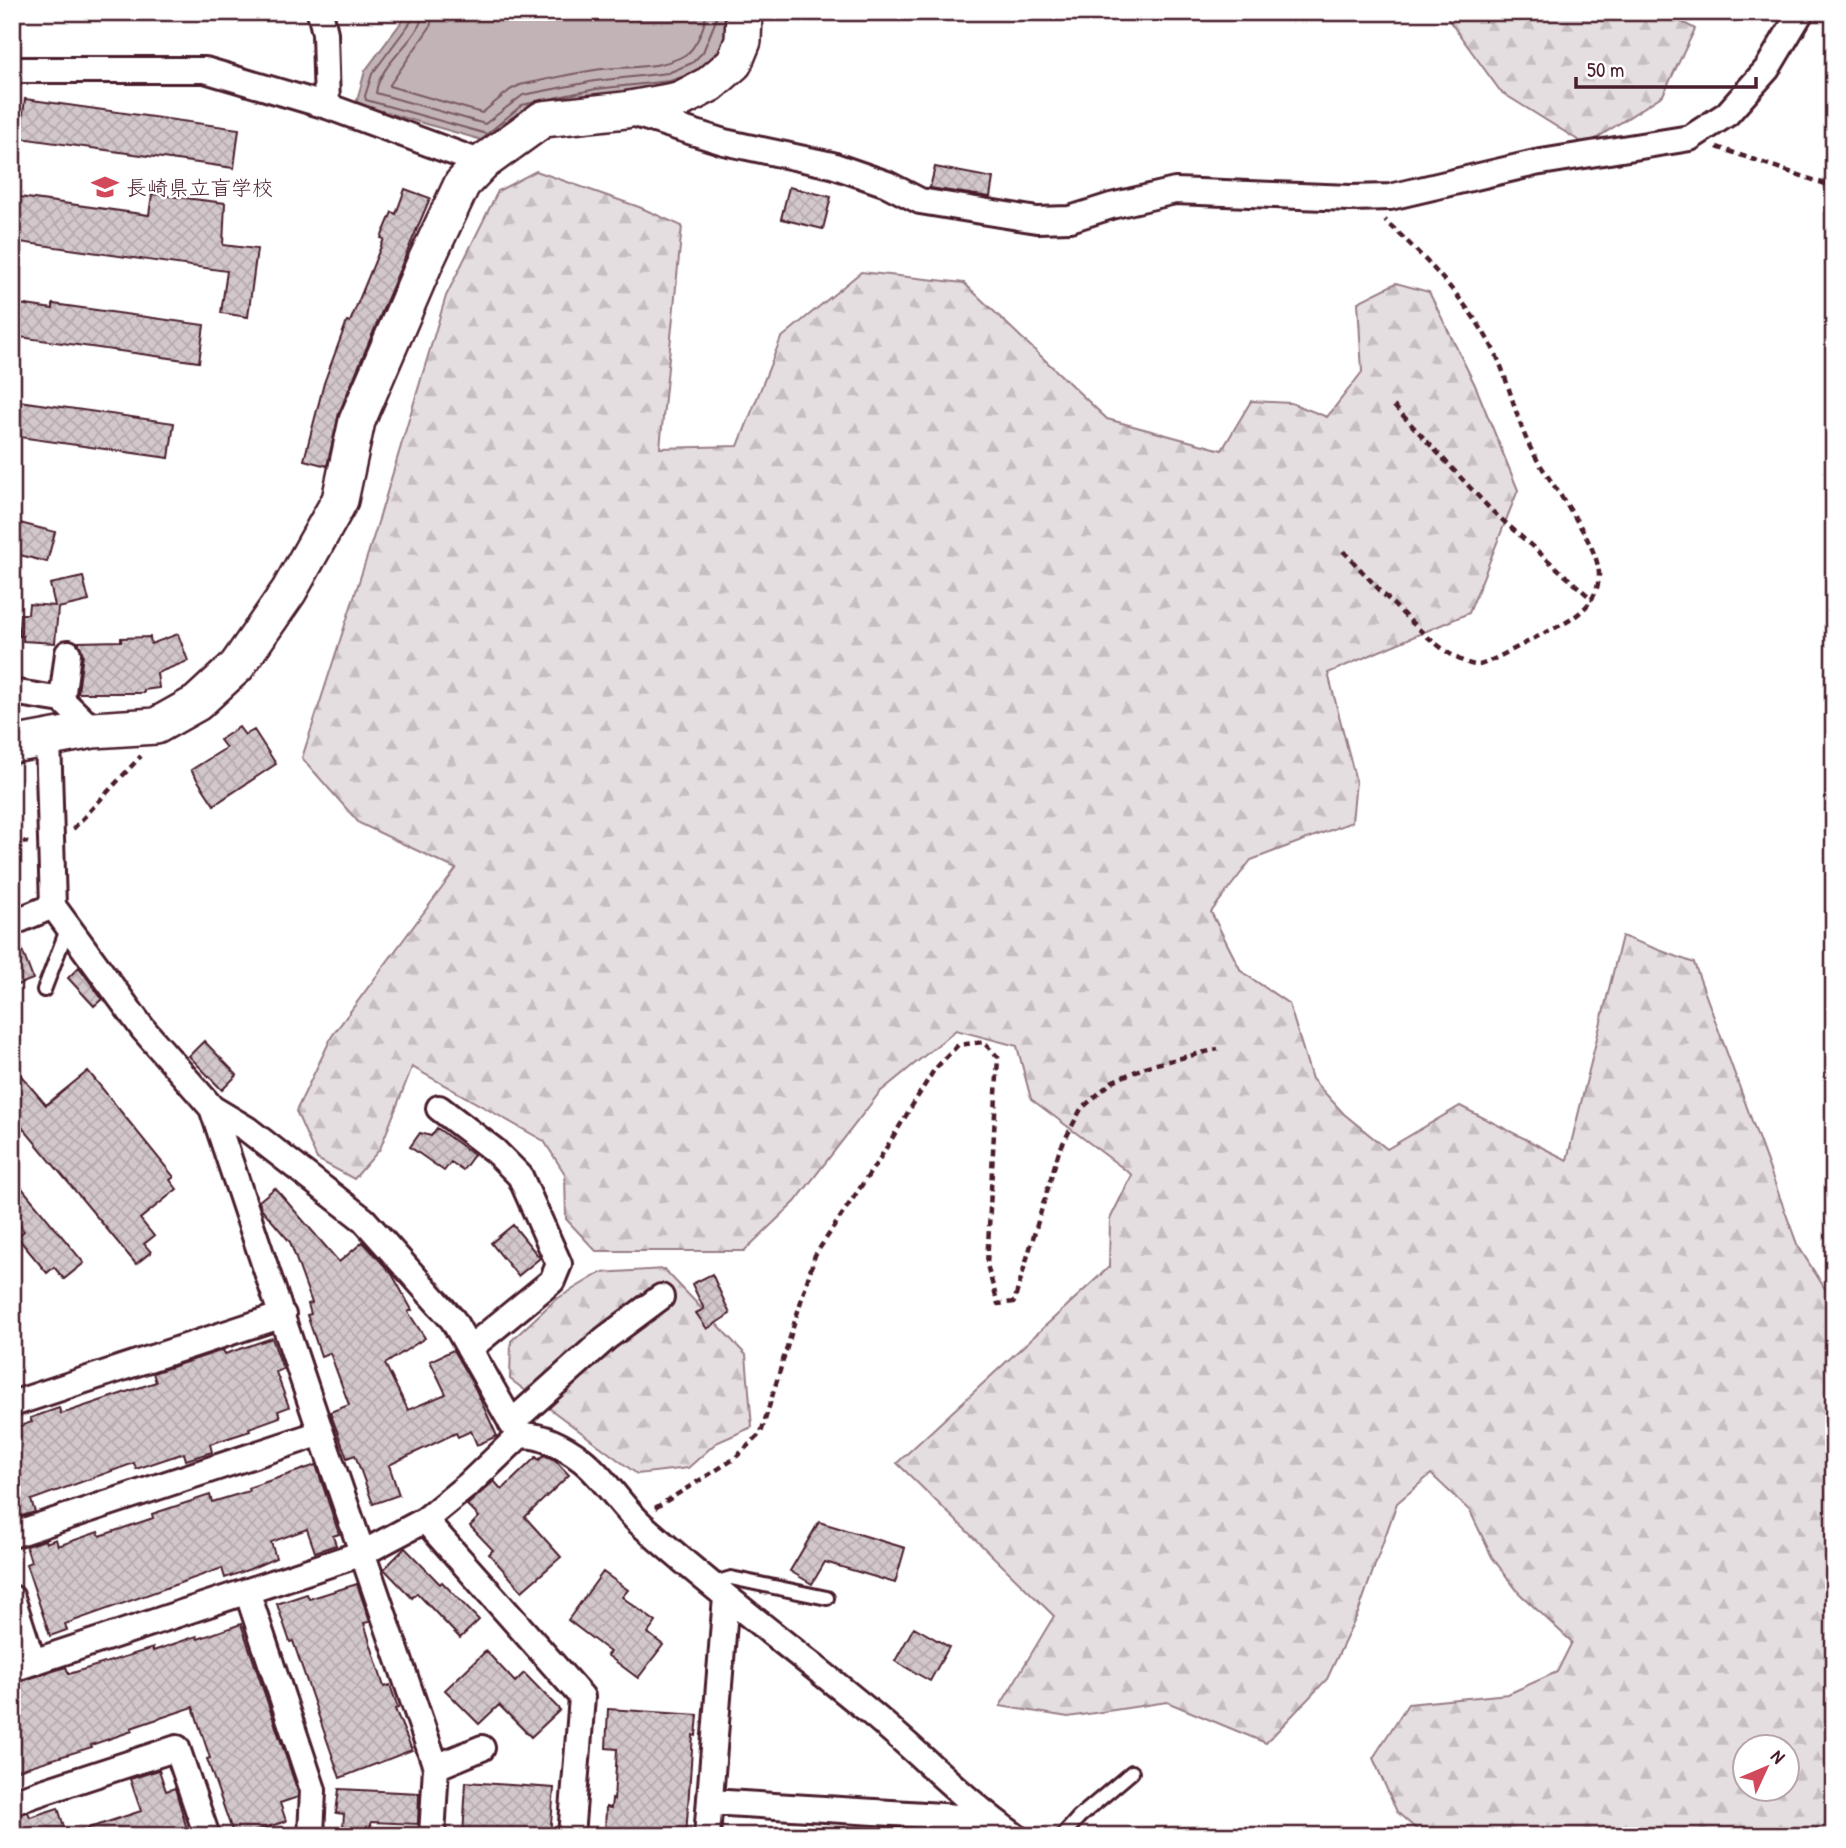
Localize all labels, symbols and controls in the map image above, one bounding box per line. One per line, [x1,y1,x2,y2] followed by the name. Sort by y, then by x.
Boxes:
[1576,46,1757,90] scale bar
[1587,55,1624,84] text: 50 m
[90,172,120,202] school or university icon: 長崎県立盲学校
[126,173,273,202] place label: 長崎県立盲学校
[1730,1732,1800,1802] north arrow
[1765,1744,1791,1769] text: N

